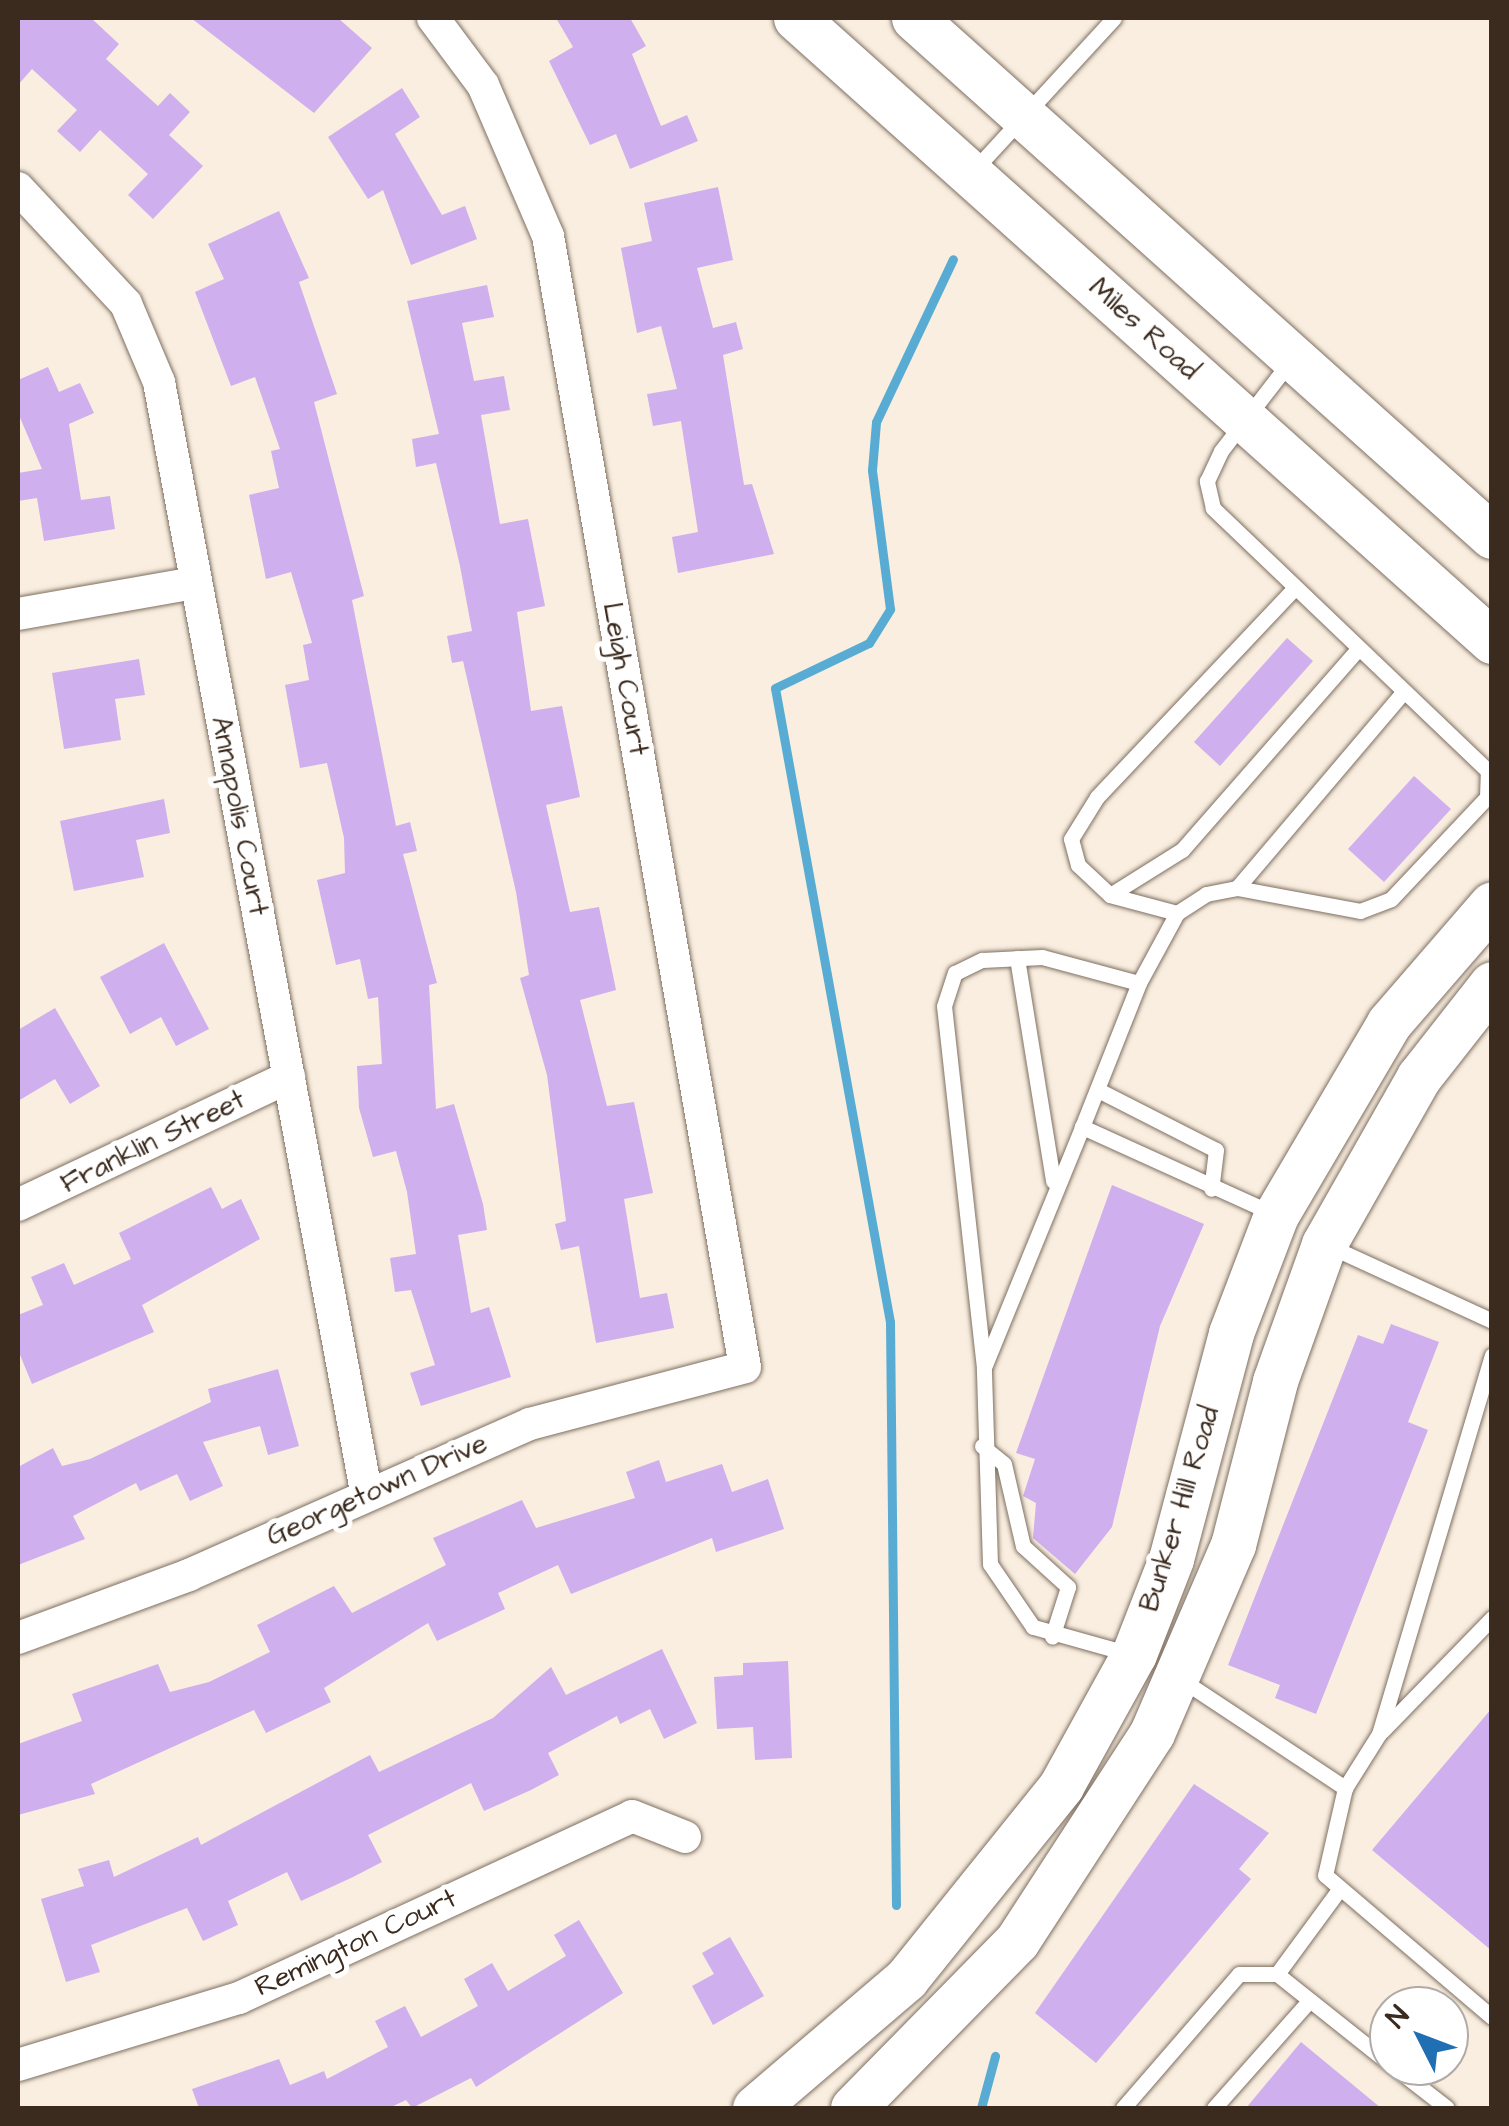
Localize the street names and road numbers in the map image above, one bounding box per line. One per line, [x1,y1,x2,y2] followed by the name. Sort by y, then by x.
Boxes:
[1082,271,1206,387] street label: Miles Road
[595,600,655,758] street label: Leigh Court
[203,714,275,918] street label: Annapolis Court
[56,1083,250,1201] street label: Franklin Street
[1133,1402,1227,1616] street label: Bunker Hill Road
[262,1426,492,1554] street label: Georgetown Drive
[250,1882,462,2004] street label: Remington Court

